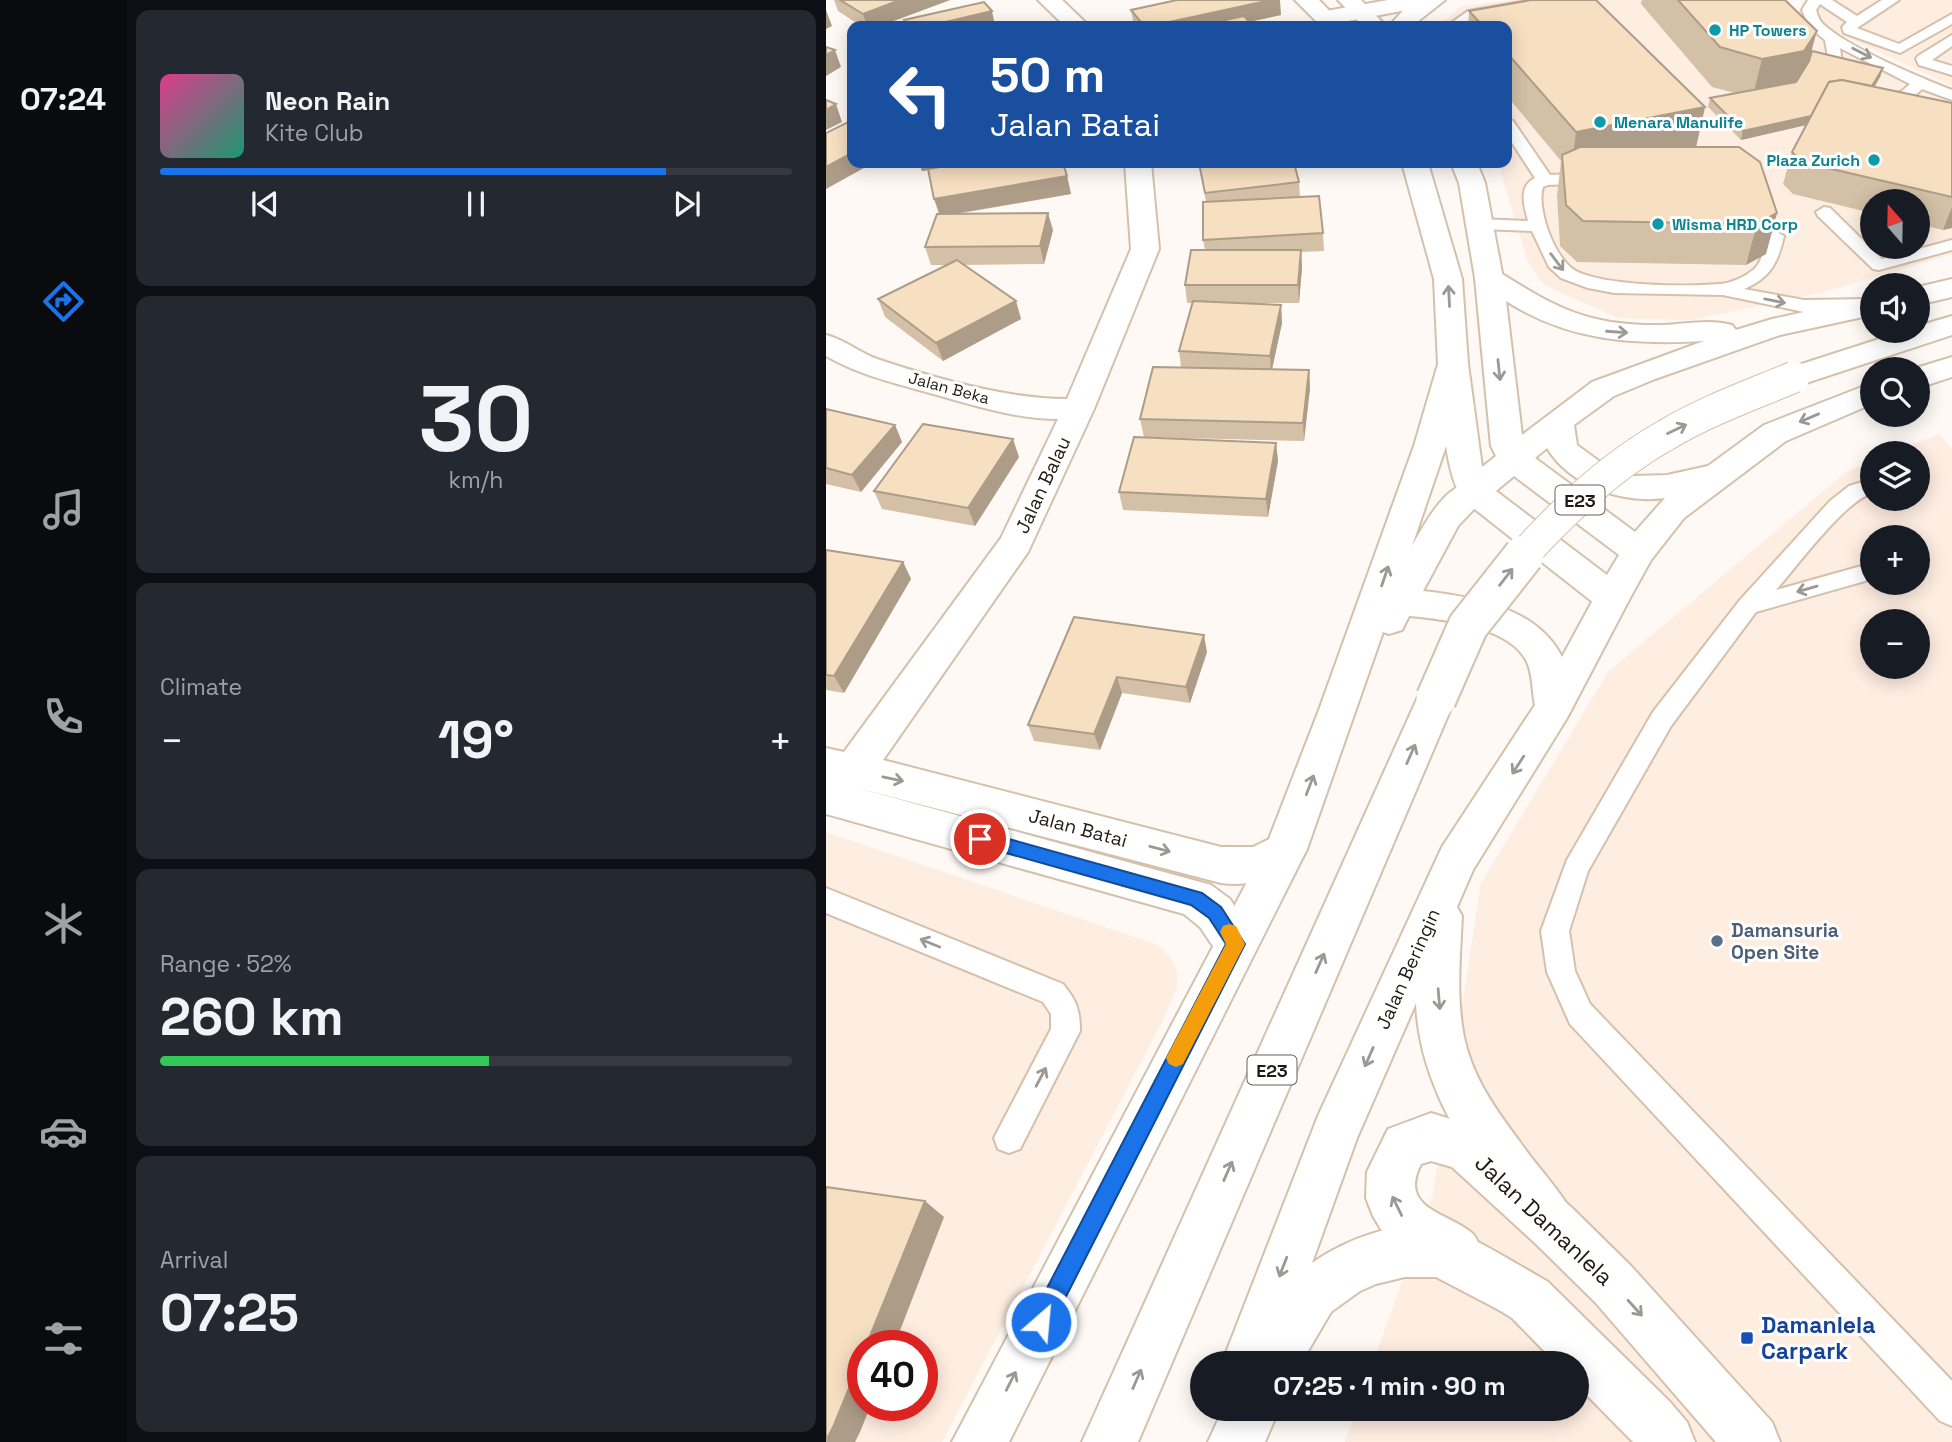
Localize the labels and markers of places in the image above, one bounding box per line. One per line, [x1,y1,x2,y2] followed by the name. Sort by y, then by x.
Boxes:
[1729,20,1807,41] place label: HP Towers
[1707,22,1723,38] marker: HP Towers
[1614,112,1743,133] place label: Menara Manulife
[1592,114,1608,130] marker: Menara Manulife
[1766,150,1860,171] place label: Plaza Zurich
[1866,152,1882,168] marker: Plaza Zurich
[1672,214,1798,235] place label: Wisma HRD Corp
[1650,216,1666,232] marker: Wisma HRD Corp
[950,809,1010,869] pin
[1731,918,1839,965] place label: Damansuria Open Site
[1709,933,1725,949] marker: Damansuria Open Site
[1761,1310,1876,1366] place label: Damanlela Carpark
[1739,1330,1755,1346] marker: Damanlela Carpark

